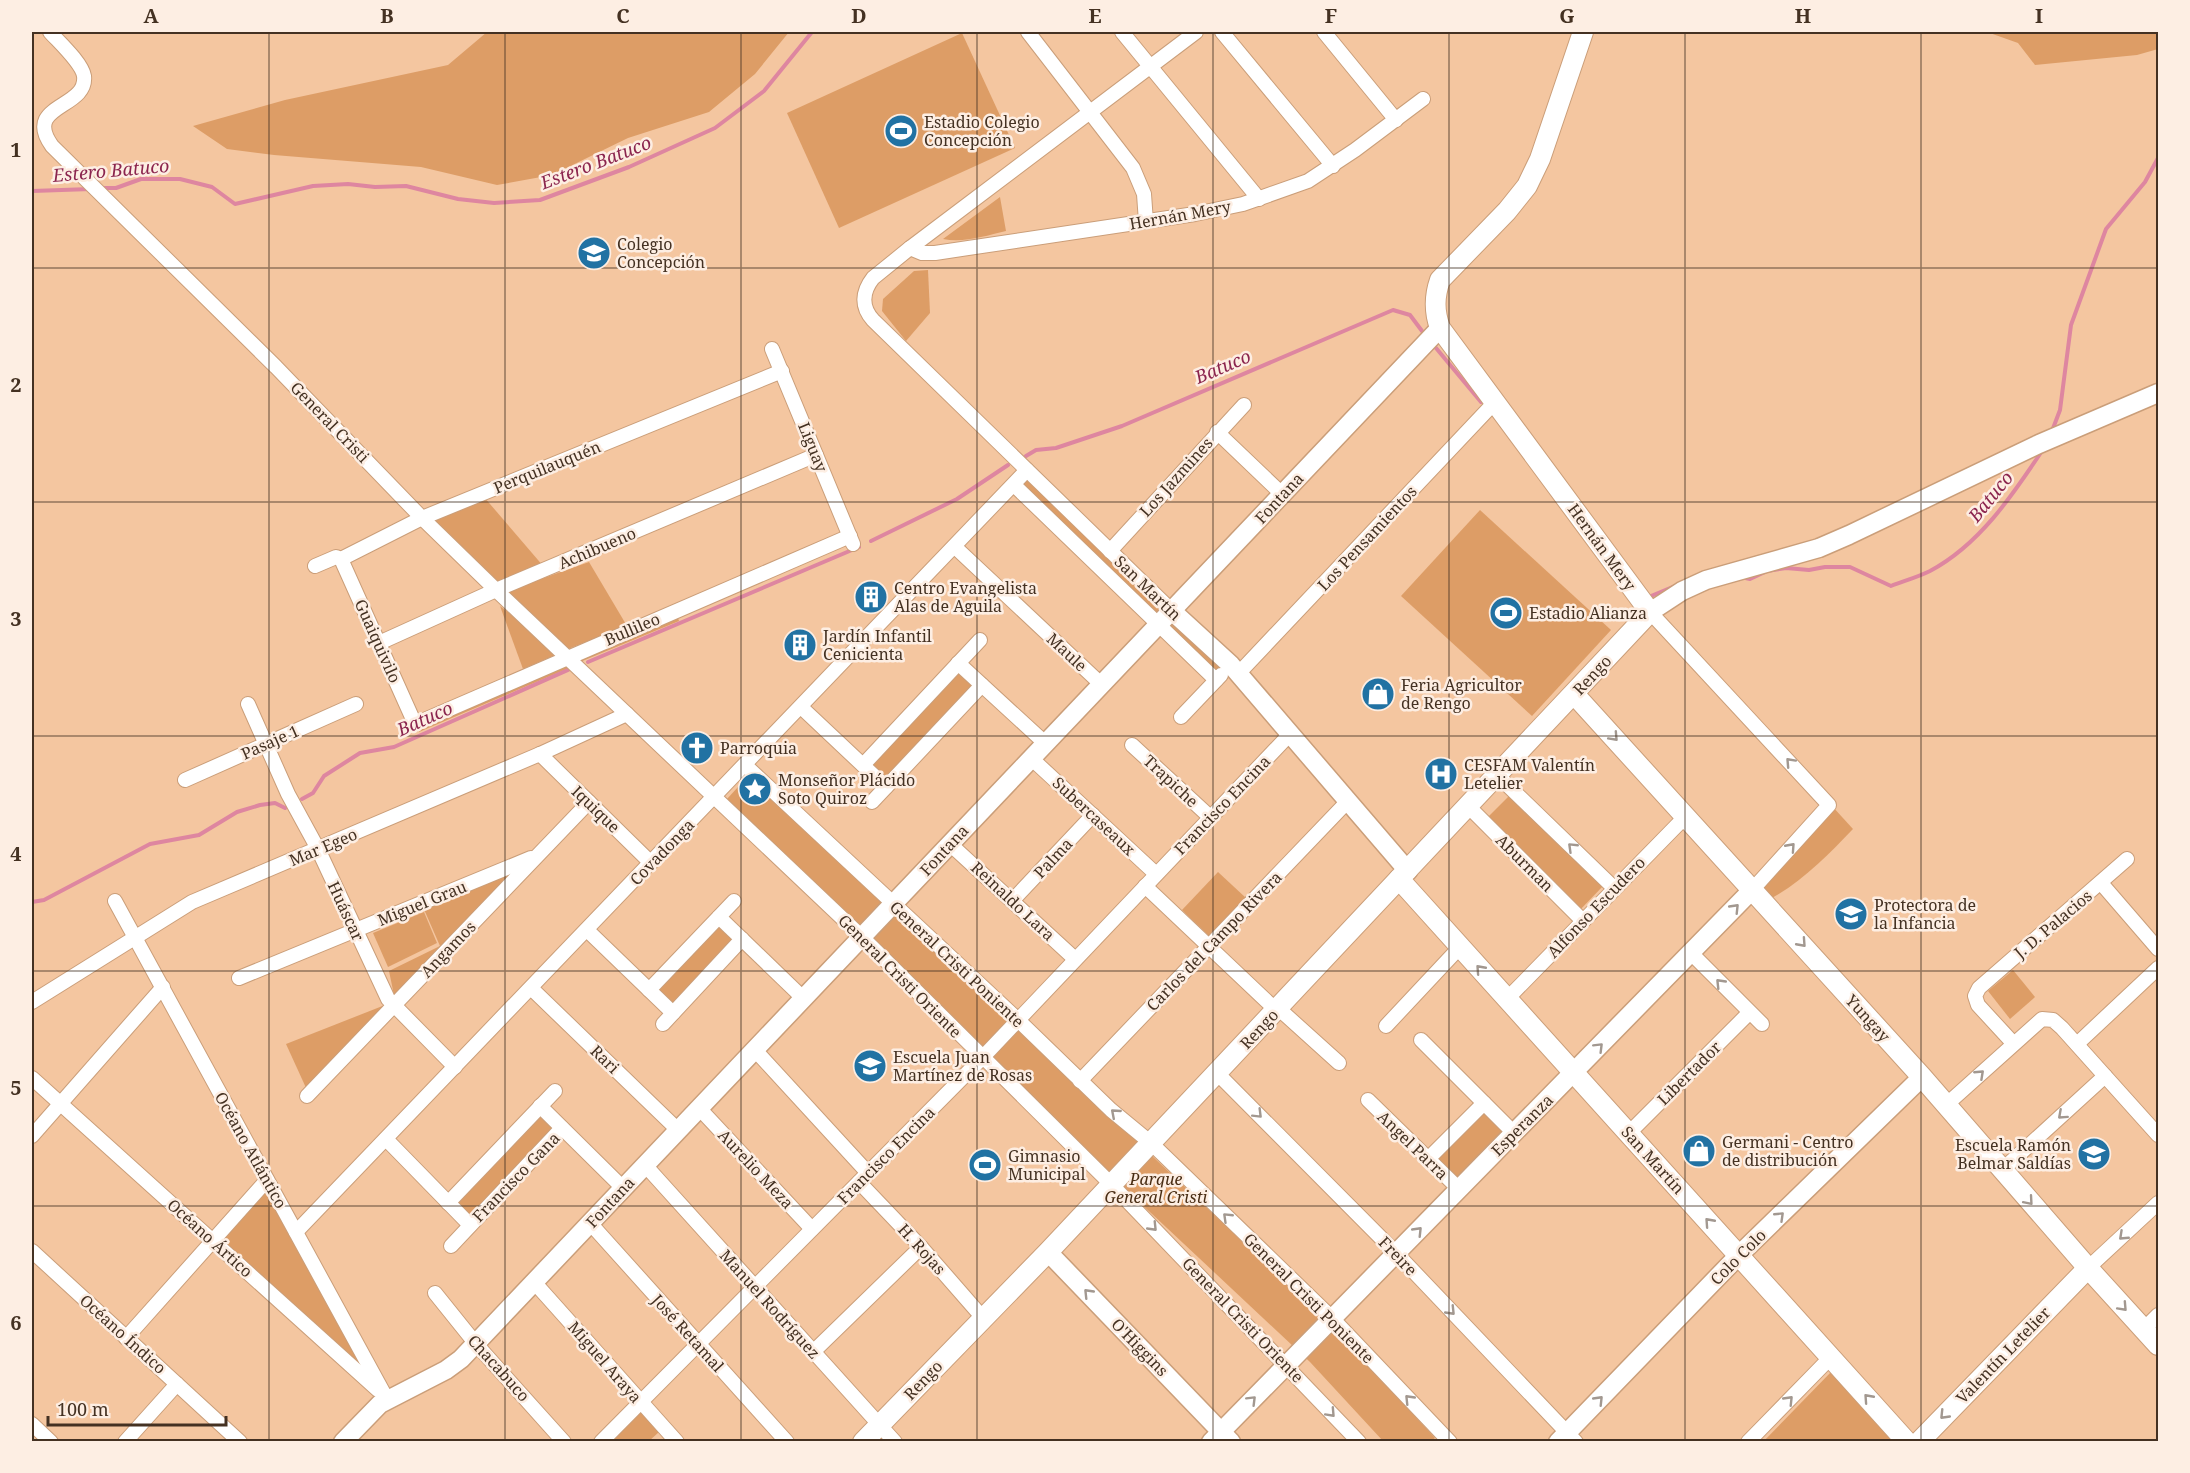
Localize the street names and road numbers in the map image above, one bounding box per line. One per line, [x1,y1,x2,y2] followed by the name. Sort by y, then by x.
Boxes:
[1127,195,1233,235] street label: Hernán Mery
[286,377,374,467] street label: General Cristi
[793,419,833,476] street label: Liguay
[1134,433,1218,521] street label: Los Jazmines
[490,435,604,499] street label: Perquilauquén
[1250,468,1308,528] street label: Fontana
[1312,481,1422,595] street label: Los Pensamientos
[1563,499,1642,596] street label: Hernán Mery
[555,522,639,574] street label: Achibueno
[1110,551,1186,625] street label: San Martín
[350,596,406,686] street label: Guaiquivilo
[601,607,663,651] street label: Bullileo
[1042,628,1092,676] street label: Maule
[1568,650,1616,700] street label: Rengo
[237,719,303,765] street label: Pasaje 1
[1139,750,1203,812] street label: Trapiche
[1169,751,1275,859] street label: Francisco Encina
[1048,772,1141,861] street label: Subercaseaux
[567,780,625,838] street label: Iquique
[625,814,699,890] street label: Covadonga
[915,820,973,880] street label: Fontana
[286,823,360,871] street label: Mar Egeo
[1491,829,1559,897] street label: Aburman
[1029,833,1077,883] street label: Palma
[1542,852,1650,962] street label: Alfonso Escudero
[966,857,1060,945] street label: Reinaldo Lara
[1141,866,1287,1016] street label: Carlos del Campo Rivera
[374,875,470,931] street label: Miguel Grau
[323,878,370,945] street label: Huáscar
[2009,885,2097,964] street label: J. D. Palacios
[885,896,1029,1032] street label: General Cristi Poniente
[833,909,967,1043] street label: General Cristi Oriente
[415,916,481,982] street label: Angamos
[1840,989,1896,1047] street label: Yungay
[1235,1004,1283,1054] street label: Rengo
[1652,1036,1726,1110] street label: Libertador
[586,1040,624,1078] street label: Rari
[210,1088,292,1212] street label: Océano Atlántico
[1486,1089,1558,1161] street label: Esperanza
[832,1101,940,1209] street label: Francisco Encina
[1373,1106,1453,1184] street label: Angel Parra
[1616,1121,1690,1199] street label: San Martín
[713,1124,799,1214] street label: Aurelio Meza
[467,1127,565,1227] street label: Francisco Gana
[581,1172,639,1232] street label: Fontana
[163,1194,257,1282] street label: Océano Ártico
[893,1219,951,1279] street label: H. Rojas
[1705,1224,1771,1290] street label: Colo Colo
[1239,1228,1379,1368] street label: General Cristi Poniente
[1374,1232,1422,1280] street label: Freire
[715,1245,825,1363] street label: Manuel Rodríguez
[1177,1253,1309,1387] street label: General Cristi Oriente
[75,1289,171,1379] street label: Océano Índico
[646,1289,729,1377] street label: José Retamal
[1951,1301,2055,1408] street label: Valentín Letelier
[1107,1313,1173,1381] street label: O'Higgins
[563,1316,647,1408] street label: Miguel Araya
[463,1330,535,1406] street label: Chacabuco
[899,1355,947,1405] street label: Rengo

